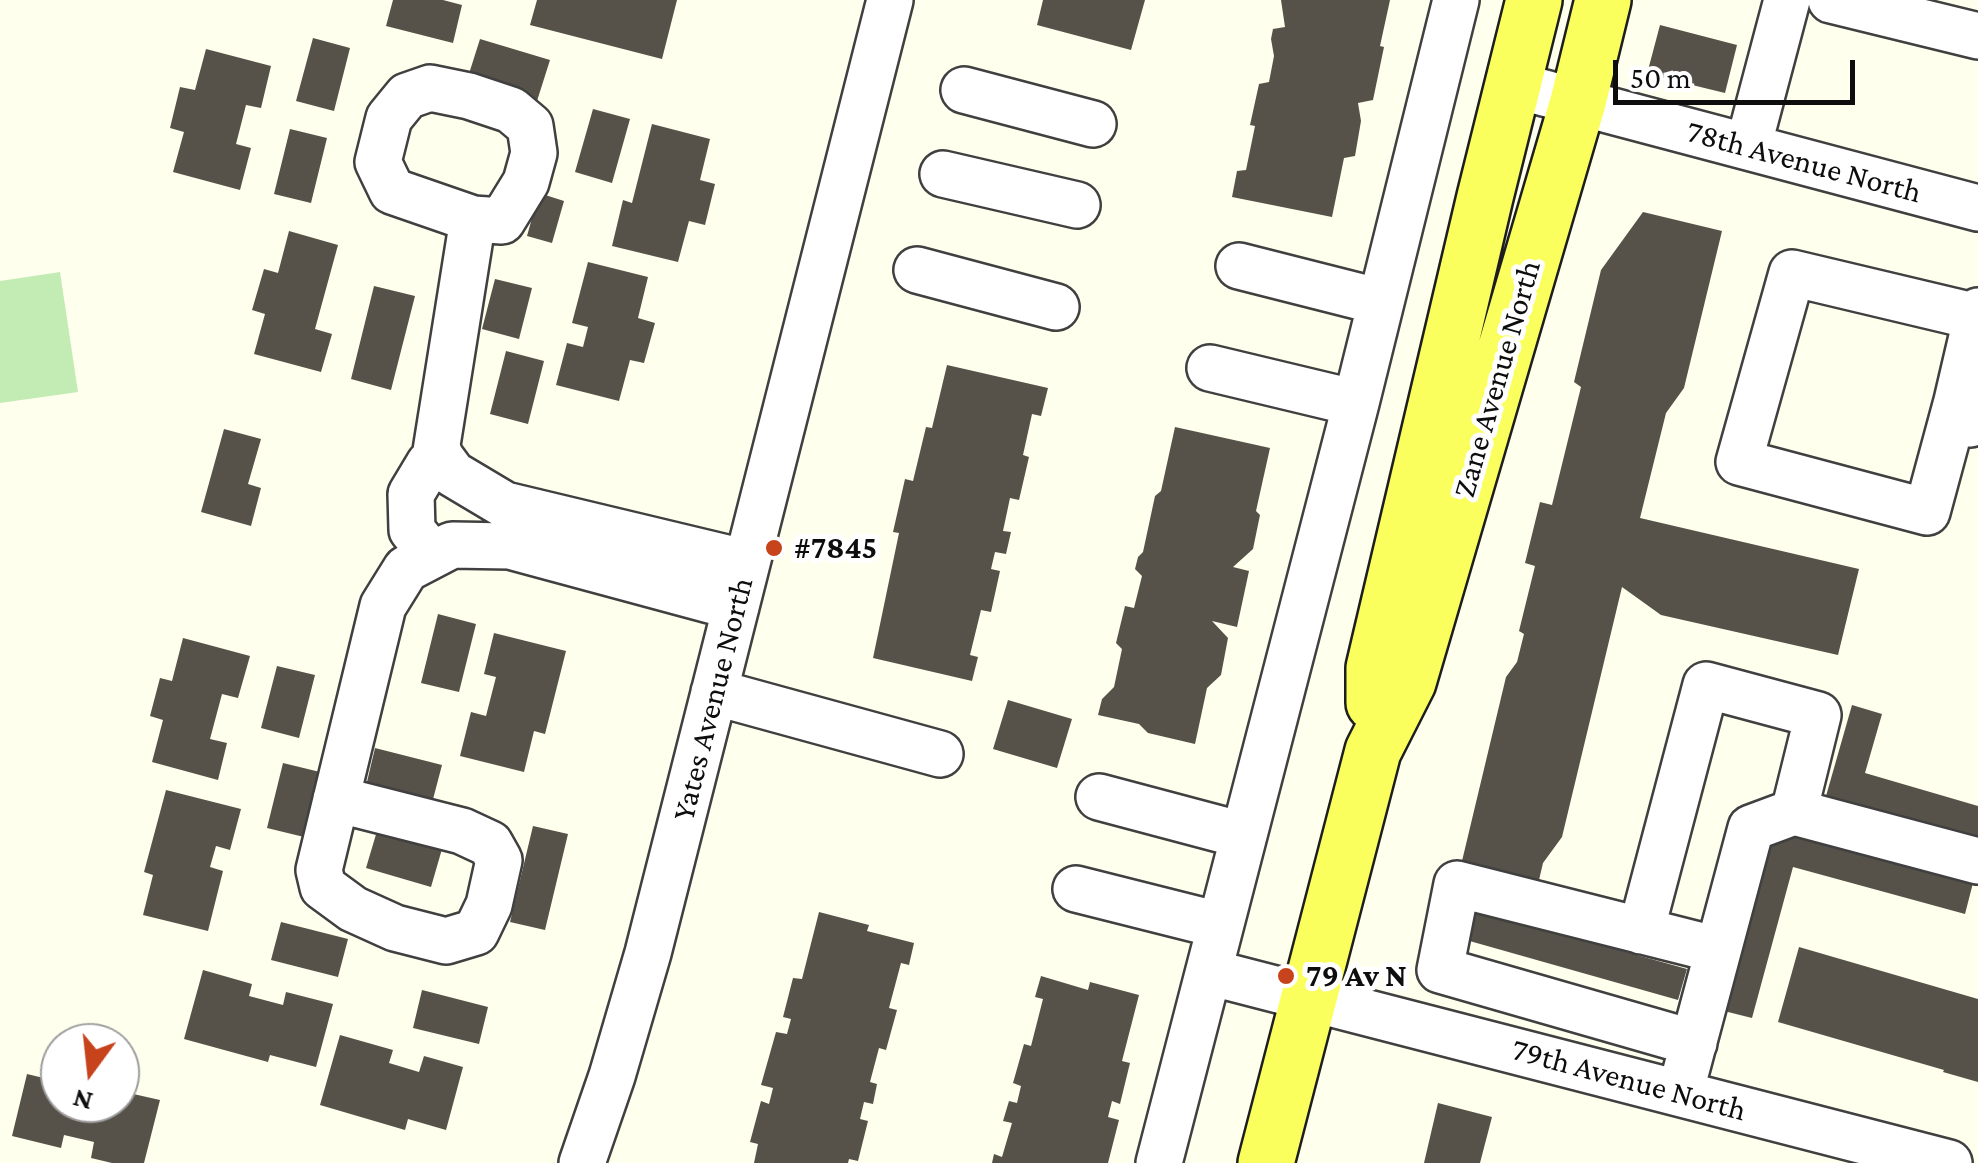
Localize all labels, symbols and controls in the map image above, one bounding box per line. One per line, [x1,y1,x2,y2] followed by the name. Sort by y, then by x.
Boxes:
[1618,40,1860,102] scale bar
[1630,61,1691,94] text: 50 m
[1682,112,1926,212] street label: 78th Avenue North
[1445,256,1549,502] street label: Zane Avenue North
[794,529,877,567] place label: #7845
[763,537,785,559] marker: #7845
[664,574,762,824] street label: Yates Avenue North
[1306,957,1407,995] place label: 79 Av N
[1275,965,1297,987] marker: 79 Av N
[40,1023,140,1123] north arrow
[1508,1030,1750,1130] street label: 79th Avenue North
[69,1083,96,1118] text: N

